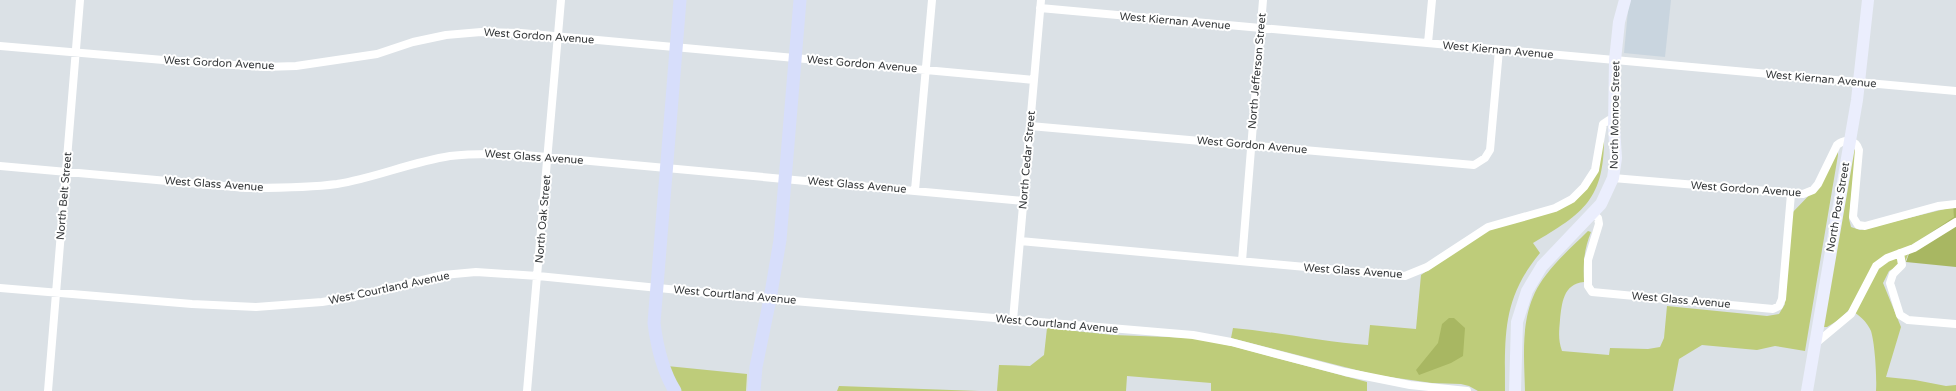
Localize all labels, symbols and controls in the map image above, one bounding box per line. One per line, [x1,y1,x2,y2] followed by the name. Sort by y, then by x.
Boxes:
[1119,10,1231,32] street label: West Kiernan Avenue
[1245,13,1269,129] street label: North Jefferson Street
[483,26,595,46] street label: West Gordon Avenue
[1442,39,1554,61] street label: West Kiernan Avenue
[806,53,918,75] street label: West Gordon Avenue
[163,54,275,72] street label: West Gordon Avenue
[1608,61,1622,169] street label: North Monroe Street
[1765,68,1877,90] street label: West Kiernan Avenue
[1016,110,1038,210] street label: North Cedar Street
[1196,134,1308,156] street label: West Gordon Avenue
[484,147,584,167] street label: West Glass Avenue
[54,151,74,241] street label: North Belt Street
[1824,161,1852,253] street label: North Post Street
[164,174,264,194] street label: West Glass Avenue
[533,174,553,264] street label: North Oak Street
[807,174,907,196] street label: West Glass Avenue
[1690,179,1802,199] street label: West Gordon Avenue
[1303,261,1403,281] street label: West Glass Avenue
[327,269,451,307] street label: West Courtland Avenue
[673,283,797,307] street label: West Courtland Avenue
[1631,289,1731,311] street label: West Glass Avenue
[995,312,1119,336] street label: West Courtland Avenue

